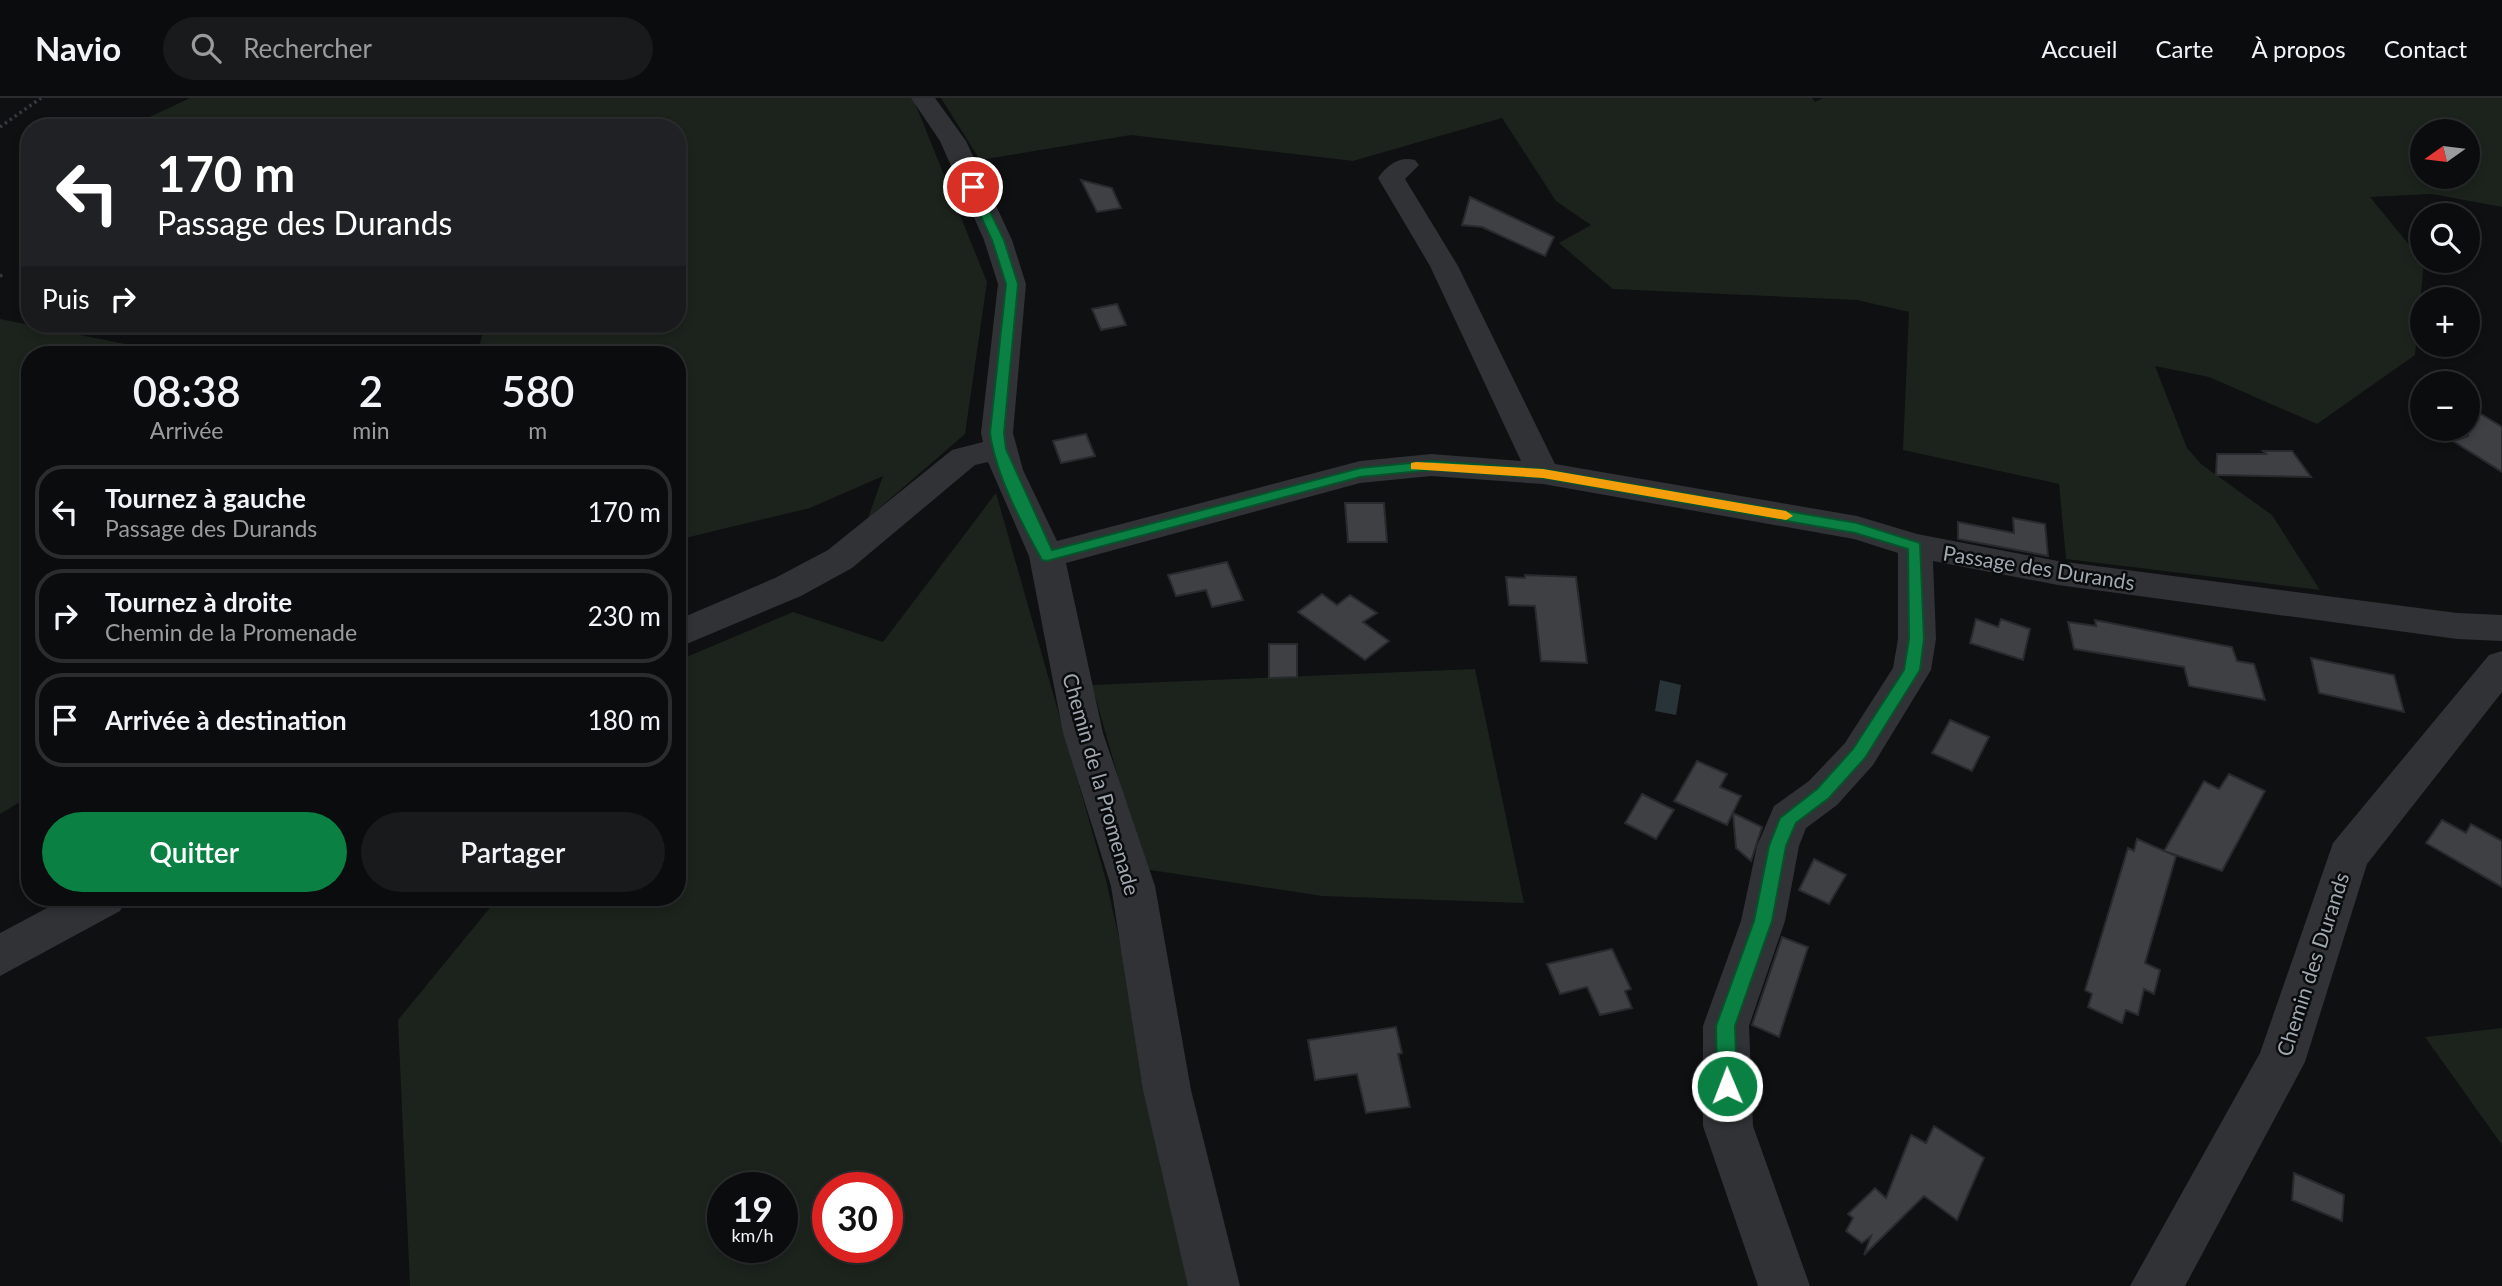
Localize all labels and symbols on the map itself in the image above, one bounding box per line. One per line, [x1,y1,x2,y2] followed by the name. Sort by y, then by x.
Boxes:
[2410,119,2480,189] north arrow
[943,157,1003,217] pin
[1941,539,2137,595] street label: Passage des Durands
[1058,670,1146,898] street label: Chemin de la Promenade
[2271,869,2353,1059] street label: Chemin des Durands
[1690,1049,1764,1123] position arrow
[812,1172,903,1263] speed limit sign: 30

